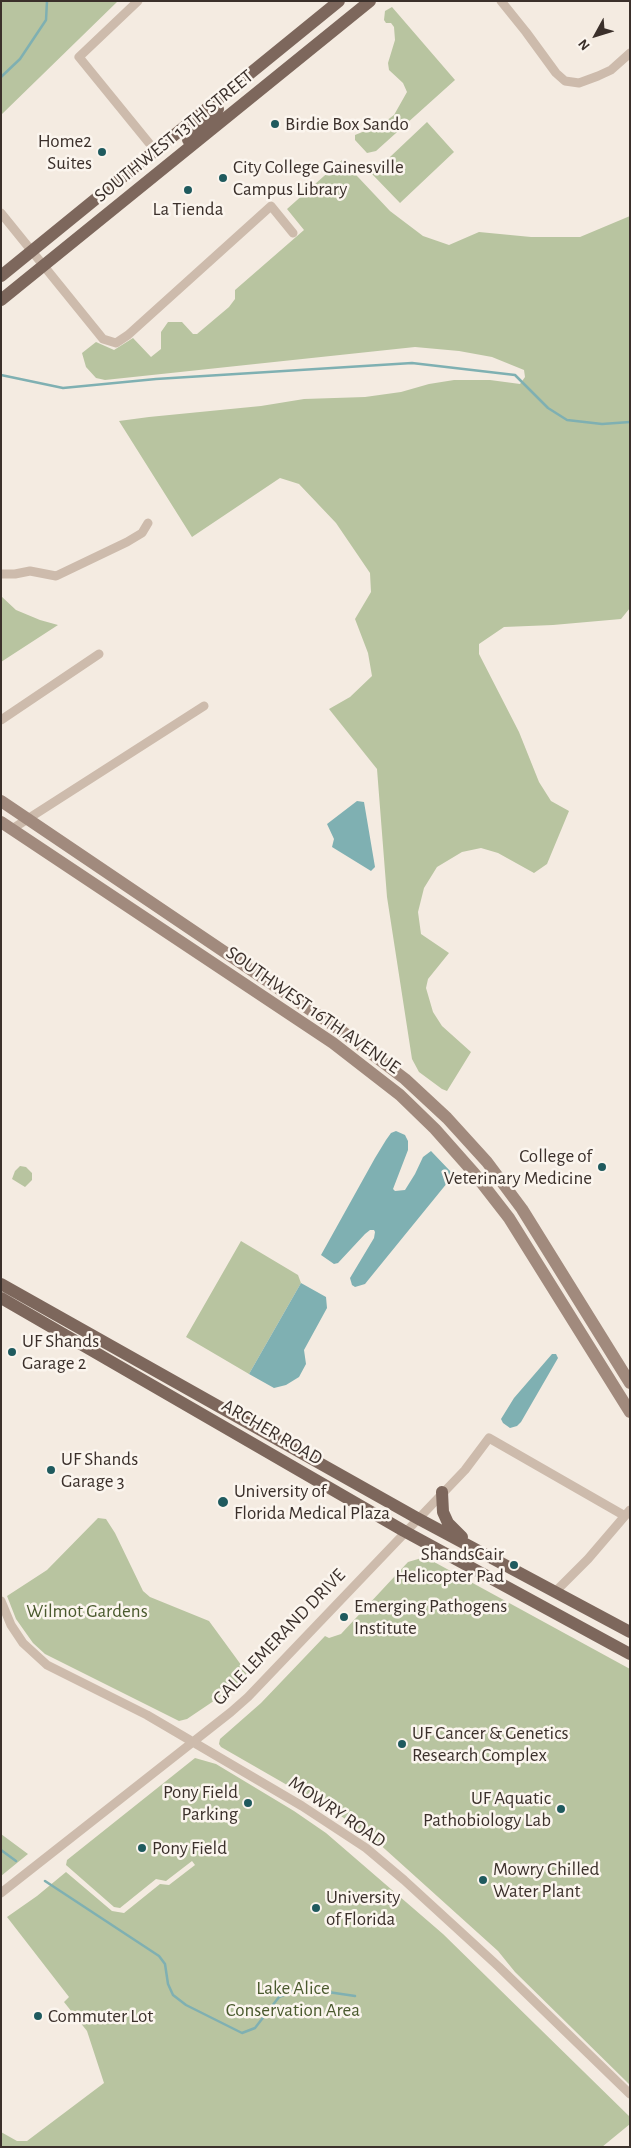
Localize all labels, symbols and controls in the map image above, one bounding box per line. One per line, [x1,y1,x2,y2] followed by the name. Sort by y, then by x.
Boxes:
[571,10,621,60] north arrow
[576,36,593,53] text: N
[90,65,258,207] street label: SOUTHWEST 13TH STREET
[285,113,409,135] place label: Birdie Box Sando
[269,118,281,130] marker: Birdie Box Sando
[38,130,92,174] place label: Home2 Suites
[96,146,108,158] marker: Home2 Suites
[233,156,404,200] place label: City College Gainesville Campus Library
[217,172,229,184] marker: City College Gainesville Campus Library
[182,184,194,196] marker: La Tienda
[153,198,223,220] place label: La Tienda
[221,941,405,1079] street label: SOUTHWEST 16TH AVENUE
[444,1145,592,1189] place label: College of Veterinary Medicine
[596,1161,608,1173] marker: College of Veterinary Medicine
[22,1330,99,1374] place label: UF Shands Garage 2
[6,1346,18,1358] marker: UF Shands Garage 2
[218,1394,326,1470] street label: ARCHER ROAD
[61,1448,138,1492] place label: UF Shands Garage 3
[45,1464,57,1476] marker: UF Shands Garage 3
[234,1480,390,1524] place label: University of Florida Medical Plaza
[216,1495,230,1509] marker: University of Florida Medical Plaza
[395,1543,504,1587] place label: ShandsCair Helicopter Pad
[508,1559,520,1571] marker: ShandsCair Helicopter Pad
[208,1564,350,1710] street label: GALE LEMERAND DRIVE
[354,1595,507,1639] place label: Emerging Pathogens Institute
[26,1600,148,1622] park label: Wilmot Gardens
[338,1611,350,1623] marker: Emerging Pathogens Institute
[412,1722,569,1766] place label: UF Cancer & Genetics Research Complex
[396,1738,408,1750] marker: UF Cancer & Genetics Research Complex
[284,1771,390,1853] street label: MOWRY ROAD
[163,1781,238,1825] place label: Pony Field Parking
[423,1787,551,1831] place label: UF Aquatic Pathobiology Lab
[242,1797,254,1809] marker: Pony Field Parking
[555,1803,567,1815] marker: UF Aquatic Pathobiology Lab
[152,1837,227,1859] place label: Pony Field
[136,1842,148,1854] marker: Pony Field
[493,1858,599,1902] place label: Mowry Chilled Water Plant
[477,1874,489,1886] marker: Mowry Chilled Water Plant
[326,1886,400,1930] place label: University of Florida
[310,1902,322,1914] marker: University of Florida
[226,1977,360,2021] park label: Lake Alice Conservation Area
[48,2005,153,2027] place label: Commuter Lot
[32,2010,44,2022] marker: Commuter Lot

